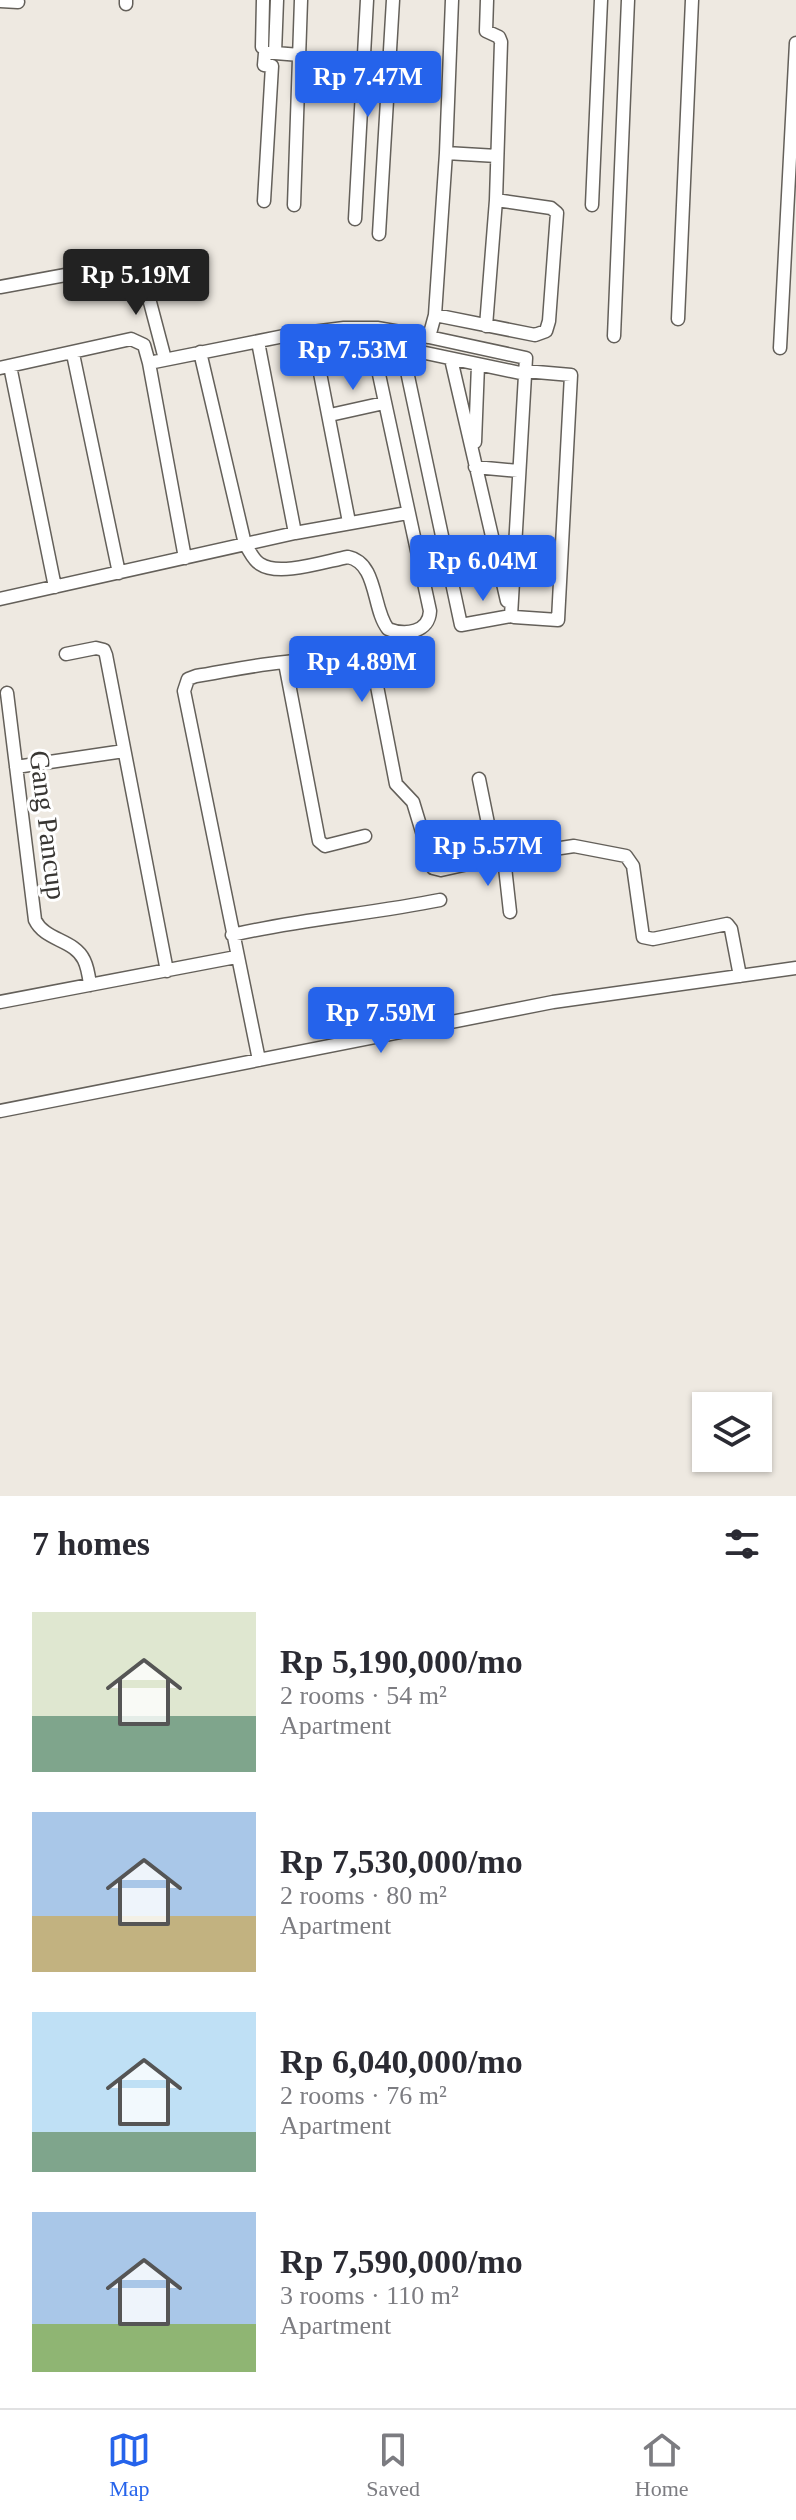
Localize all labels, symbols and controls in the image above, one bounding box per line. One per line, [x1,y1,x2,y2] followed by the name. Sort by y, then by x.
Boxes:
[285,51,451,119] pin: Rp 7.47M
[313,62,423,91] text: Rp 7.47M
[53,249,219,317] pin: Rp 5.19M
[81,260,191,289] text: Rp 5.19M
[270,324,436,392] pin: Rp 7.53M
[298,335,408,364] text: Rp 7.53M
[400,535,566,603] pin: Rp 6.04M
[428,546,538,575] text: Rp 6.04M
[279,636,445,704] pin: Rp 4.89M
[307,647,417,676] text: Rp 4.89M
[23,749,73,901] street label: Gang Pancup
[405,820,571,888] pin: Rp 5.57M
[433,831,543,860] text: Rp 5.57M
[298,987,464,1055] pin: Rp 7.59M
[326,998,436,1027] text: Rp 7.59M
[692,1392,772,1472] map controls
[692,1392,772,1472] button: layers
[720,1522,764,1566] icon: filters
[32,1525,150,1562] text: 7 homes
[280,1643,523,1680] text: Rp 5,190,000/mo
[96,1644,192,1740] icon: home
[280,1681,447,1710] text: 2 rooms · 54 m²
[280,1711,391,1740] text: Apartment
[280,1843,523,1880] text: Rp 7,530,000/mo
[96,1844,192,1940] icon: home
[280,1881,447,1910] text: 2 rooms · 80 m²
[280,1911,391,1940] text: Apartment
[280,2043,523,2080] text: Rp 6,040,000/mo
[96,2044,192,2140] icon: home
[280,2081,447,2110] text: 2 rooms · 76 m²
[280,2111,391,2140] text: Apartment
[280,2243,523,2280] text: Rp 7,590,000/mo
[96,2244,192,2340] icon: home
[280,2281,459,2310] text: 3 rooms · 110 m²
[280,2311,391,2340] text: Apartment
[107,2428,151,2502] tab: Map
[366,2428,420,2502] tab: Saved
[635,2428,689,2502] tab: Home

